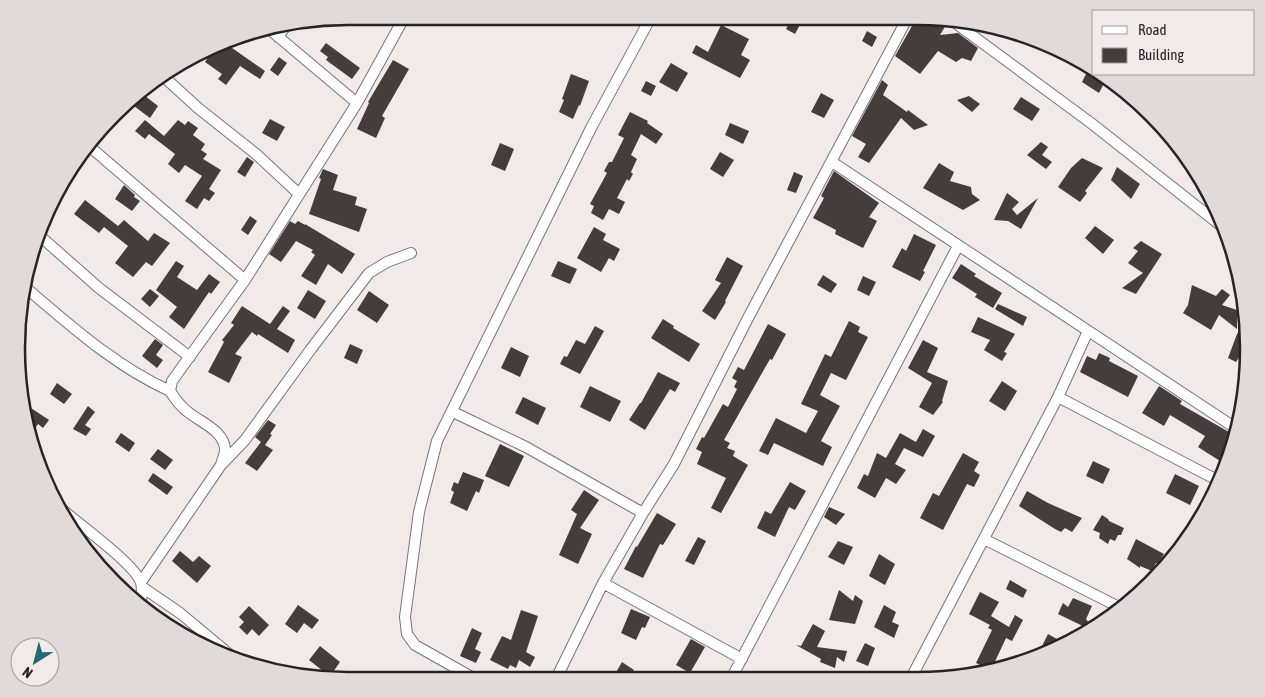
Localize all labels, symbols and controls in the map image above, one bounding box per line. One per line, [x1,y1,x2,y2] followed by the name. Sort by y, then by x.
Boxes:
[1092,10,1255,75] legend
[1138,21,1167,38] text: Road
[1138,46,1184,63] text: Building
[10,637,60,687] north arrow
[19,664,35,681] text: N

